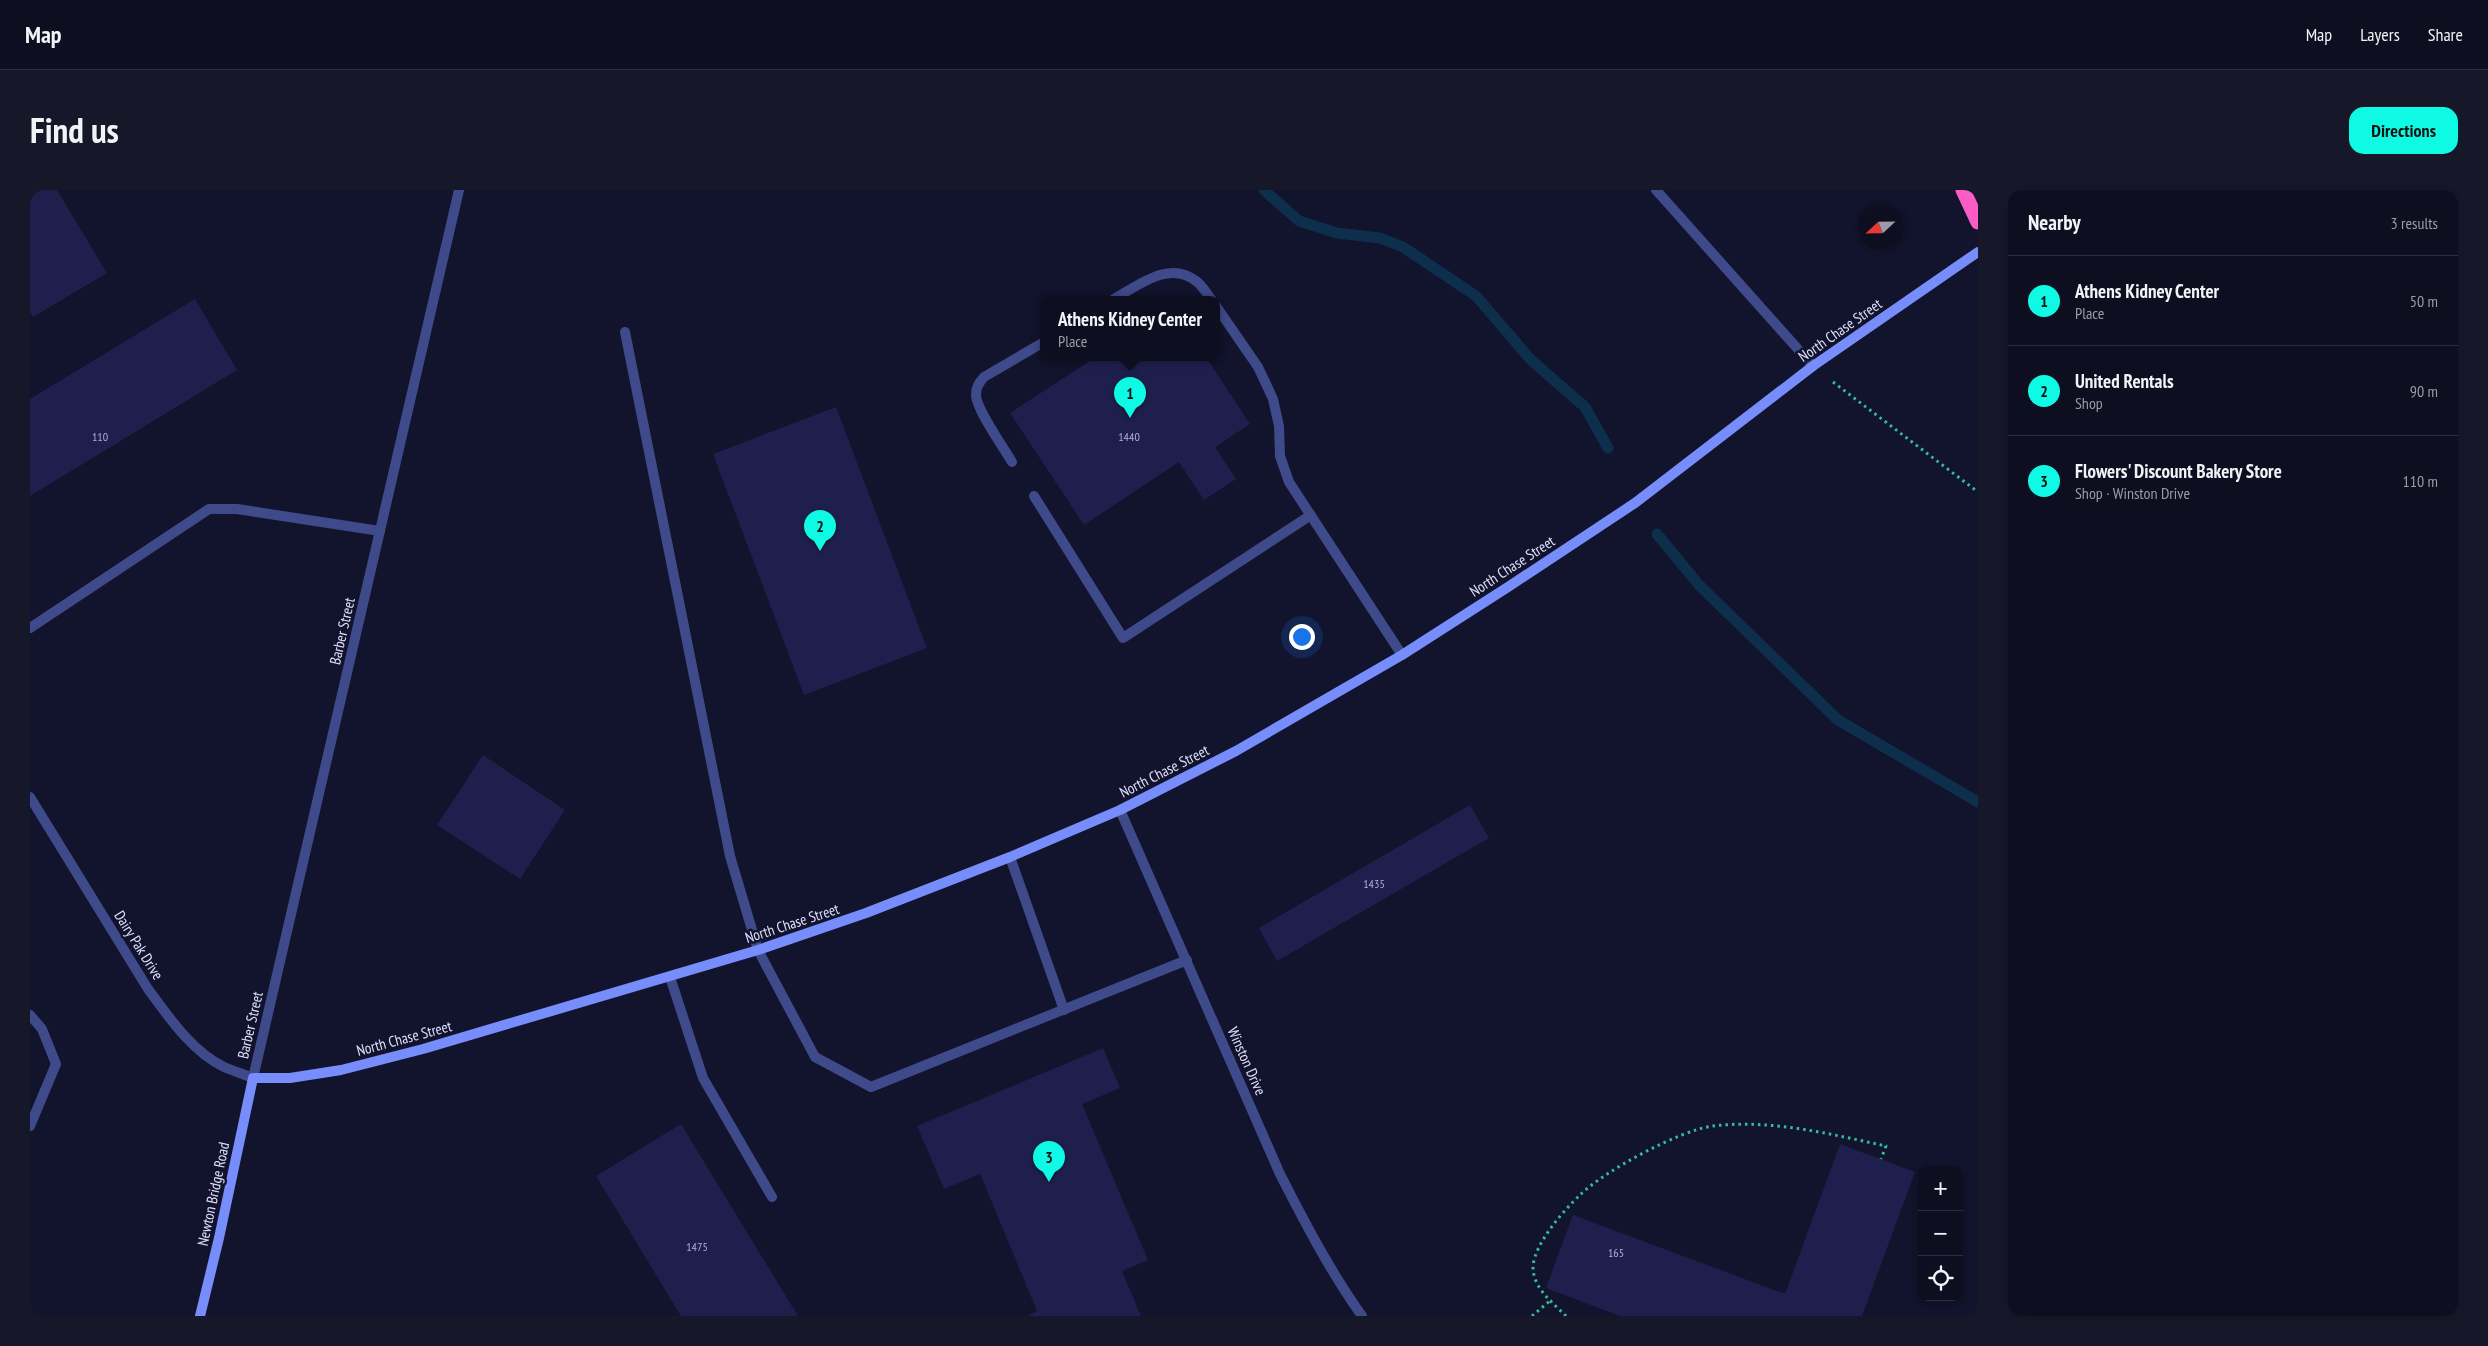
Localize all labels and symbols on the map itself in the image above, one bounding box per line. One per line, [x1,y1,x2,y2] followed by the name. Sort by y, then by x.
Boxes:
[1858,205,1903,250] north arrow
[1794,294,1886,366] street label: North Chase Street
[1114,377,1146,418] pin: 1
[92,429,108,444] house number: 110
[1118,429,1140,444] house number: 1440
[804,510,836,551] pin: 2
[1466,531,1558,601] street label: North Chase Street
[325,596,359,666] street label: Barber Street
[1289,624,1315,650] your location
[1116,740,1212,802] street label: North Chase Street
[1363,876,1385,891] house number: 1435
[743,899,841,947] street label: North Chase Street
[110,907,168,983] street label: Dairy Pak Drive
[233,990,267,1060] street label: Barber Street
[354,1016,454,1060] street label: North Chase Street
[1224,1024,1270,1098] street label: Winston Drive
[193,1140,233,1248] street label: Newton Bridge Road
[1033,1141,1065,1182] pin: 3
[686,1239,708,1254] house number: 1475
[1608,1245,1624,1260] house number: 165

